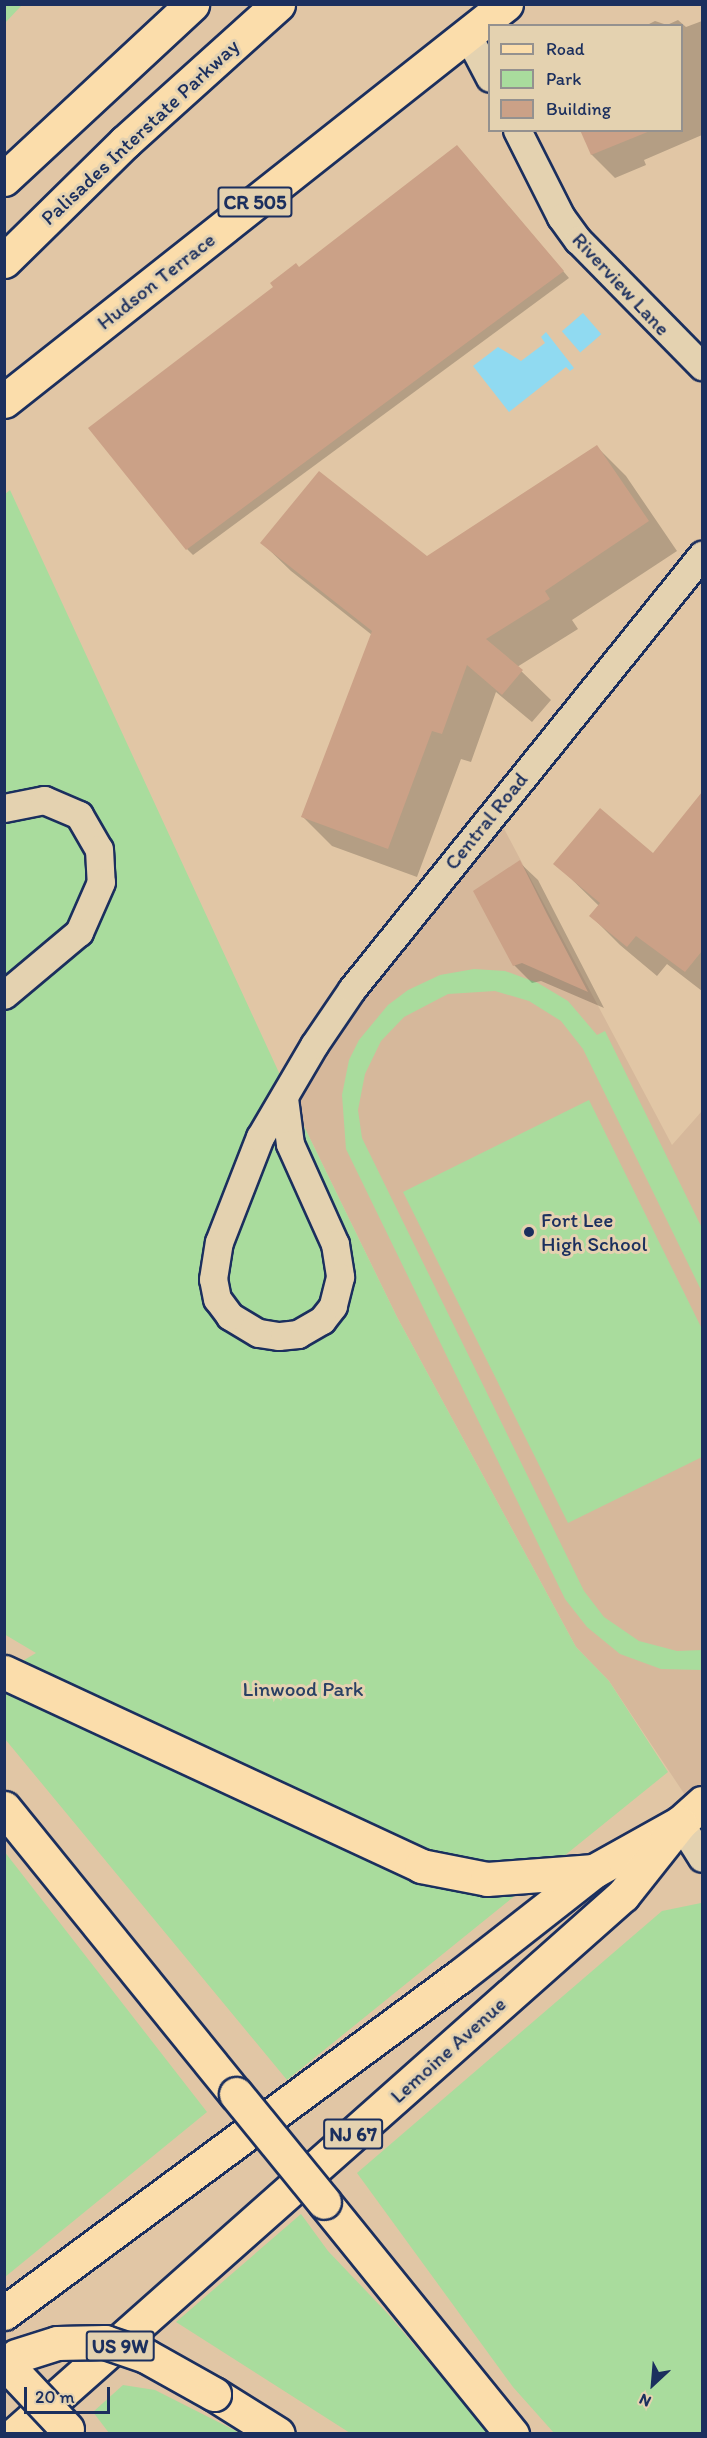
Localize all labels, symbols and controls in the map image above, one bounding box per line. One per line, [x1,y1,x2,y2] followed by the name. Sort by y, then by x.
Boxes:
[488,24,683,132] legend
[36,34,244,230] street label: Palisades Interstate Parkway
[546,38,585,60] text: Road
[546,68,581,90] text: Park
[546,98,611,120] text: Building
[216,185,294,219] road number: CR 505
[566,227,676,341] street label: Riverview Lane
[93,228,219,334] street label: Hudson Terrace
[439,767,533,875] street label: Central Road
[541,1207,647,1257] place label: Fort Lee High School
[522,1225,536,1239] marker: Fort Lee High School
[243,1676,363,1702] park label: Linwood Park
[385,1992,511,2108] street label: Lemoine Avenue
[323,2117,383,2151] road number: NJ 67
[86,2329,154,2363] road number: US 9W
[623,2354,683,2414] north arrow
[27,2375,112,2413] scale bar
[35,2386,75,2408] text: 20 m
[636,2390,654,2412] text: N

